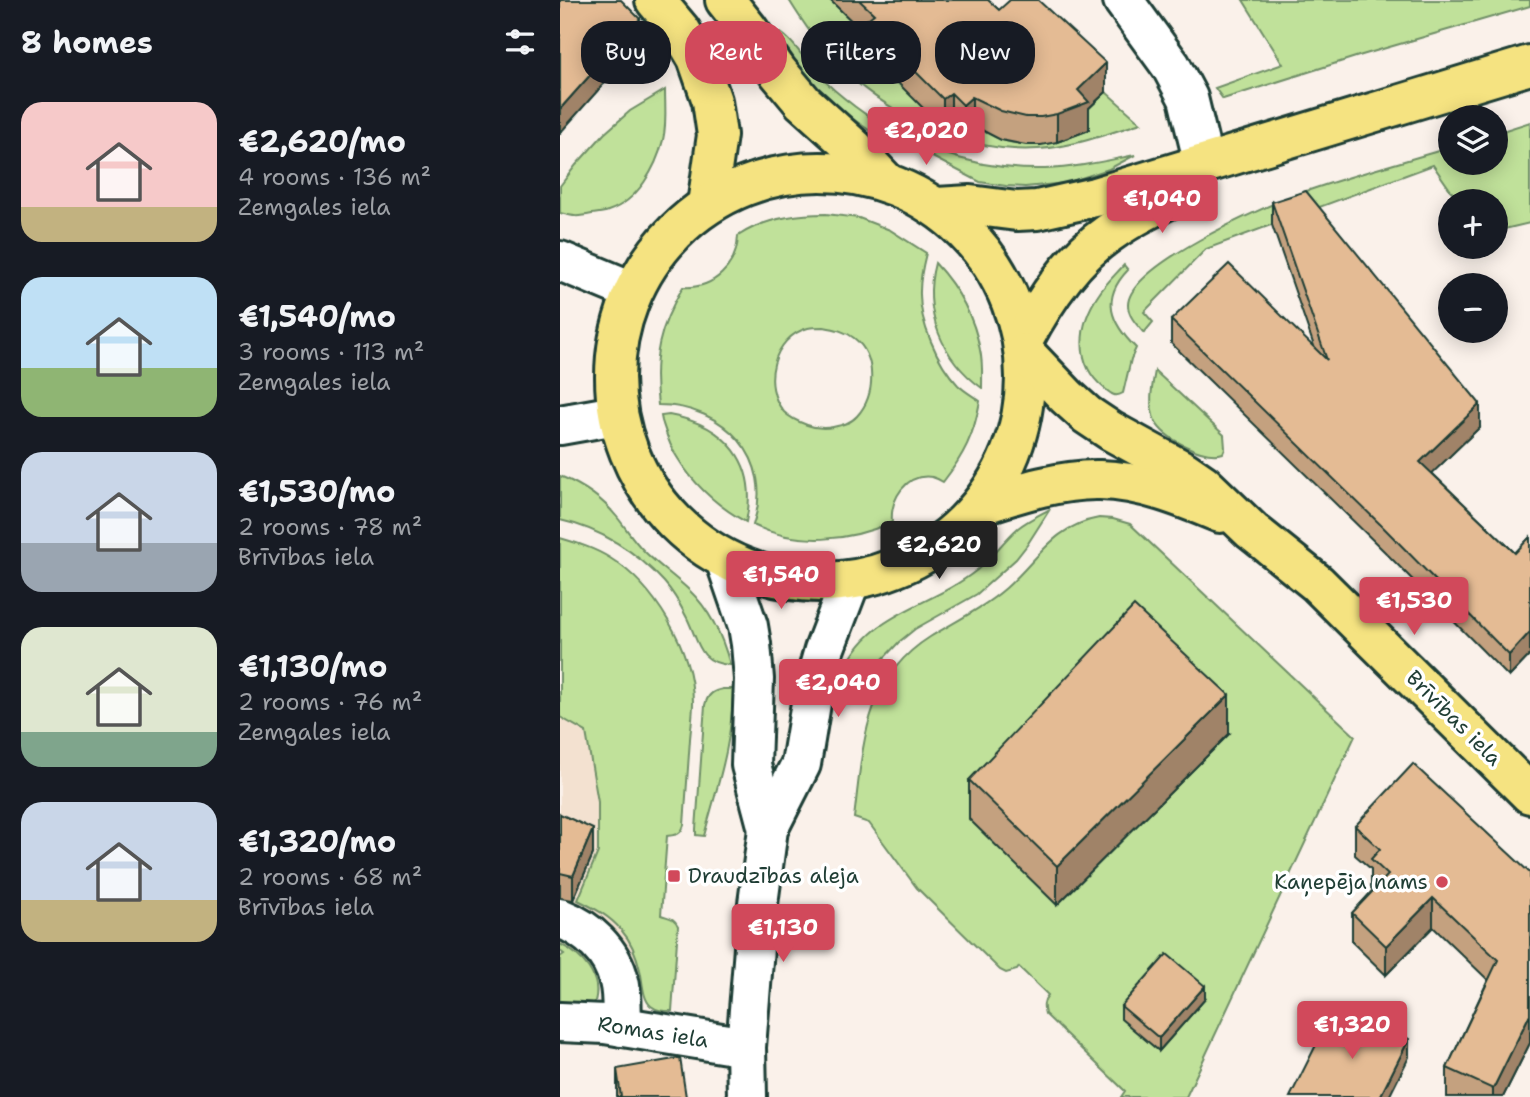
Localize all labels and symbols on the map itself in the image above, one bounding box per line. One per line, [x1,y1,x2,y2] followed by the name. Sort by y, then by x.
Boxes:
[869,108,983,167] pin: €2,020
[1105,176,1219,235] pin: €1,040
[882,522,996,581] pin: €2,620
[724,552,838,611] pin: €1,540
[1357,578,1471,637] pin: €1,530
[781,660,895,719] pin: €2,040
[1400,664,1508,772] street label: Brīvības iela
[688,862,859,890] place label: Draudzības aleja
[666,868,682,884] marker: Draudzības aleja
[1274,868,1428,897] place label: Kaņepēja nams
[1434,874,1450,890] marker: Kaņepēja nams
[726,904,840,964] pin: €1,130
[1295,1002,1409,1061] pin: €1,320
[596,1009,710,1055] street label: Romas iela

